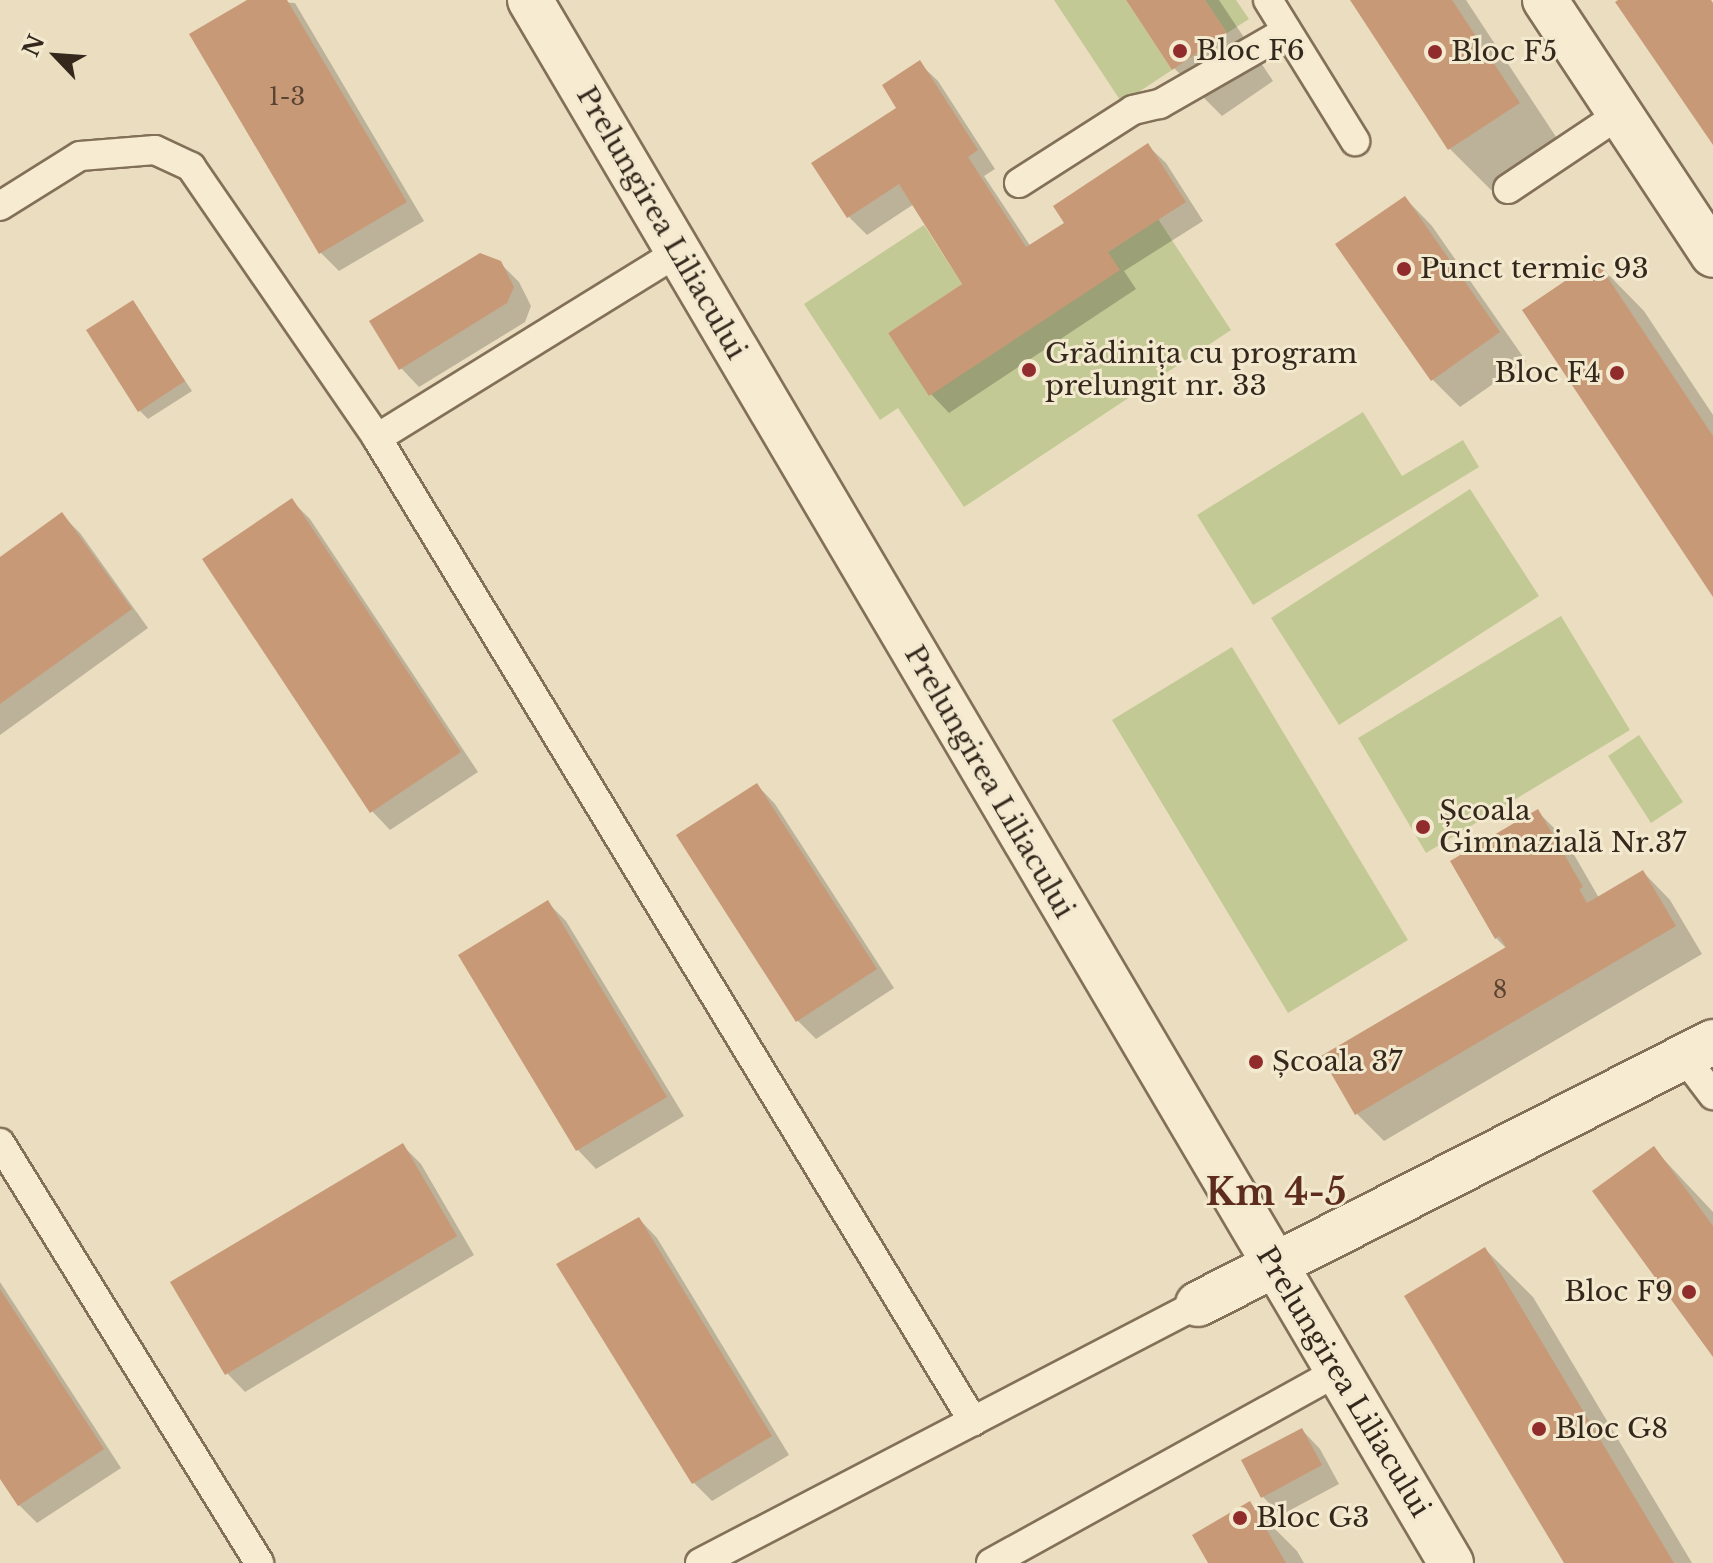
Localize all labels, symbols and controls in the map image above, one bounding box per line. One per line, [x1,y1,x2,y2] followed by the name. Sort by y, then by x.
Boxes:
[16,16,96,96] north arrow
[17,31,50,61] text: N
[1196,34,1305,68] place label: Bloc F6
[1451,35,1557,69] place label: Bloc F5
[1171,42,1189,60] marker: Bloc F6
[1426,43,1444,61] marker: Bloc F5
[569,81,753,365] street label: Prelungirea Liliacului
[269,83,305,111] house number: 1-3
[1420,252,1649,286] place label: Punct termic 93
[1395,260,1413,278] marker: Punct termic 93
[1045,337,1358,403] place label: Grădinița cu program prelungit nr. 33
[1495,356,1601,390] place label: Bloc F4
[1020,361,1038,379] marker: Grădinița cu program prelungit nr. 33
[1608,364,1626,382] marker: Bloc F4
[897,640,1081,924] street label: Prelungirea Liliacului
[1439,794,1687,860] place label: Școala Gimnazială Nr.37
[1414,818,1432,836] marker: Școala Gimnazială Nr.37
[1493,976,1507,1004] house number: 8
[1272,1045,1403,1079] place label: Școala 37
[1247,1053,1265,1071] marker: Școala 37
[1206,1171,1346,1215] district label: Km 4-5
[1249,1241,1437,1523] street label: Prelungirea Liliacului
[1564,1275,1673,1309] place label: Bloc F9
[1680,1283,1698,1301] marker: Bloc F9
[1555,1412,1668,1446] place label: Bloc G8
[1530,1420,1548,1438] marker: Bloc G8
[1256,1501,1370,1535] place label: Bloc G3
[1231,1509,1249,1527] marker: Bloc G3

